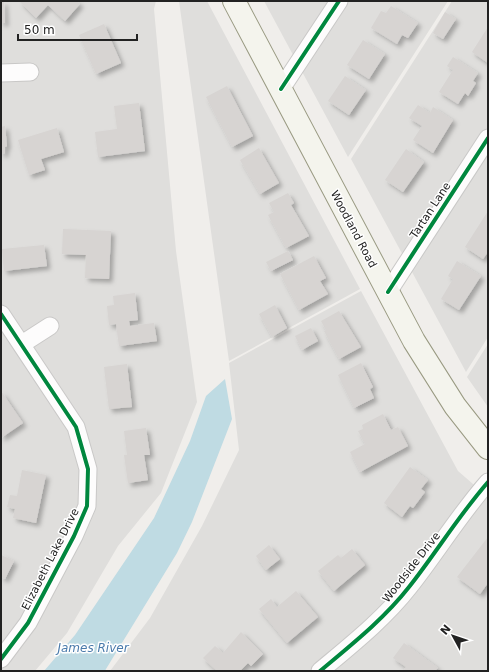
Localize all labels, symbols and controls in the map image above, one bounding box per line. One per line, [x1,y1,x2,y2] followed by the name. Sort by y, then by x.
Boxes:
[18,16,137,42] scale bar
[24,23,55,37] text: 50 m
[407,180,454,242] street label: Tartan Lane
[328,188,379,270] street label: Woodland Road
[19,506,82,612] street label: Elizabeth Lake Drive
[380,529,443,605] street label: Woodside Drive
[433,616,473,656] north arrow
[438,622,454,638] text: N
[55,641,130,655] water label: James River

